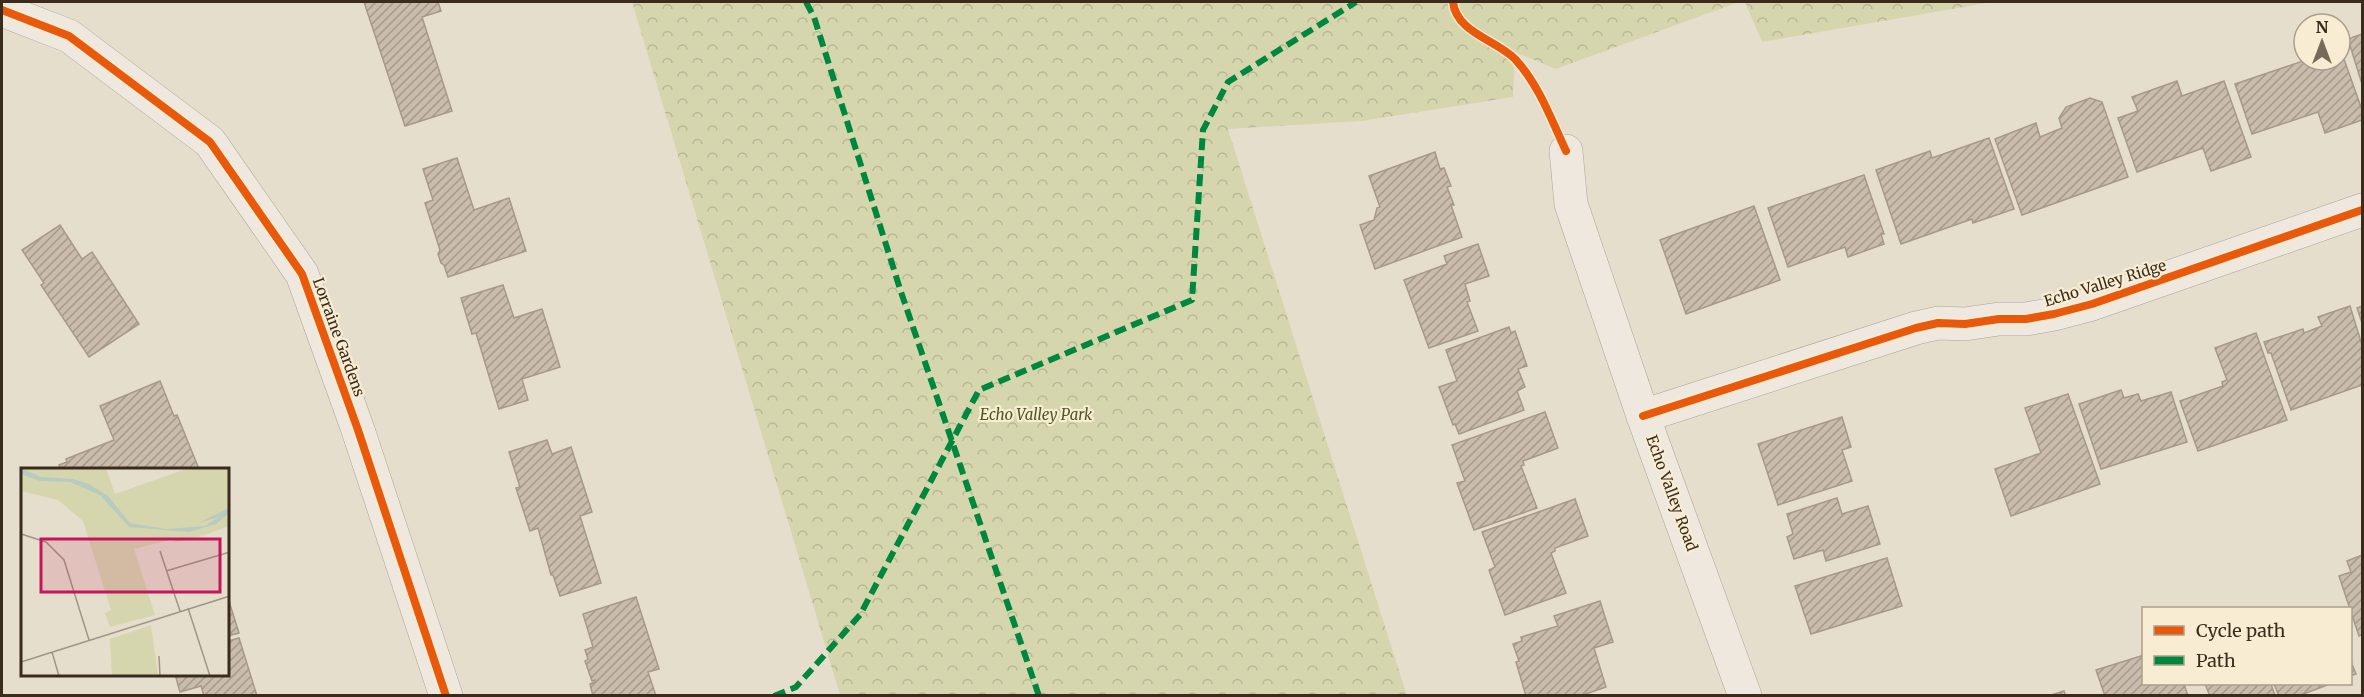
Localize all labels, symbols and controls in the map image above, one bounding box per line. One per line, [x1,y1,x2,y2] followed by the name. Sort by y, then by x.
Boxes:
[2292,12,2352,72] north arrow
[2316,17,2329,37] text: N
[2042,255,2169,311] street label: Echo Valley Ridge
[309,275,369,399] street label: Lorraine Gardens
[980,405,1093,424] park label: Echo Valley Park
[1642,432,1702,554] street label: Echo Valley Road
[21,468,230,676] inset map
[2142,607,2352,685] legend
[2196,619,2286,642] text: Cycle path
[2196,649,2236,672] text: Path

